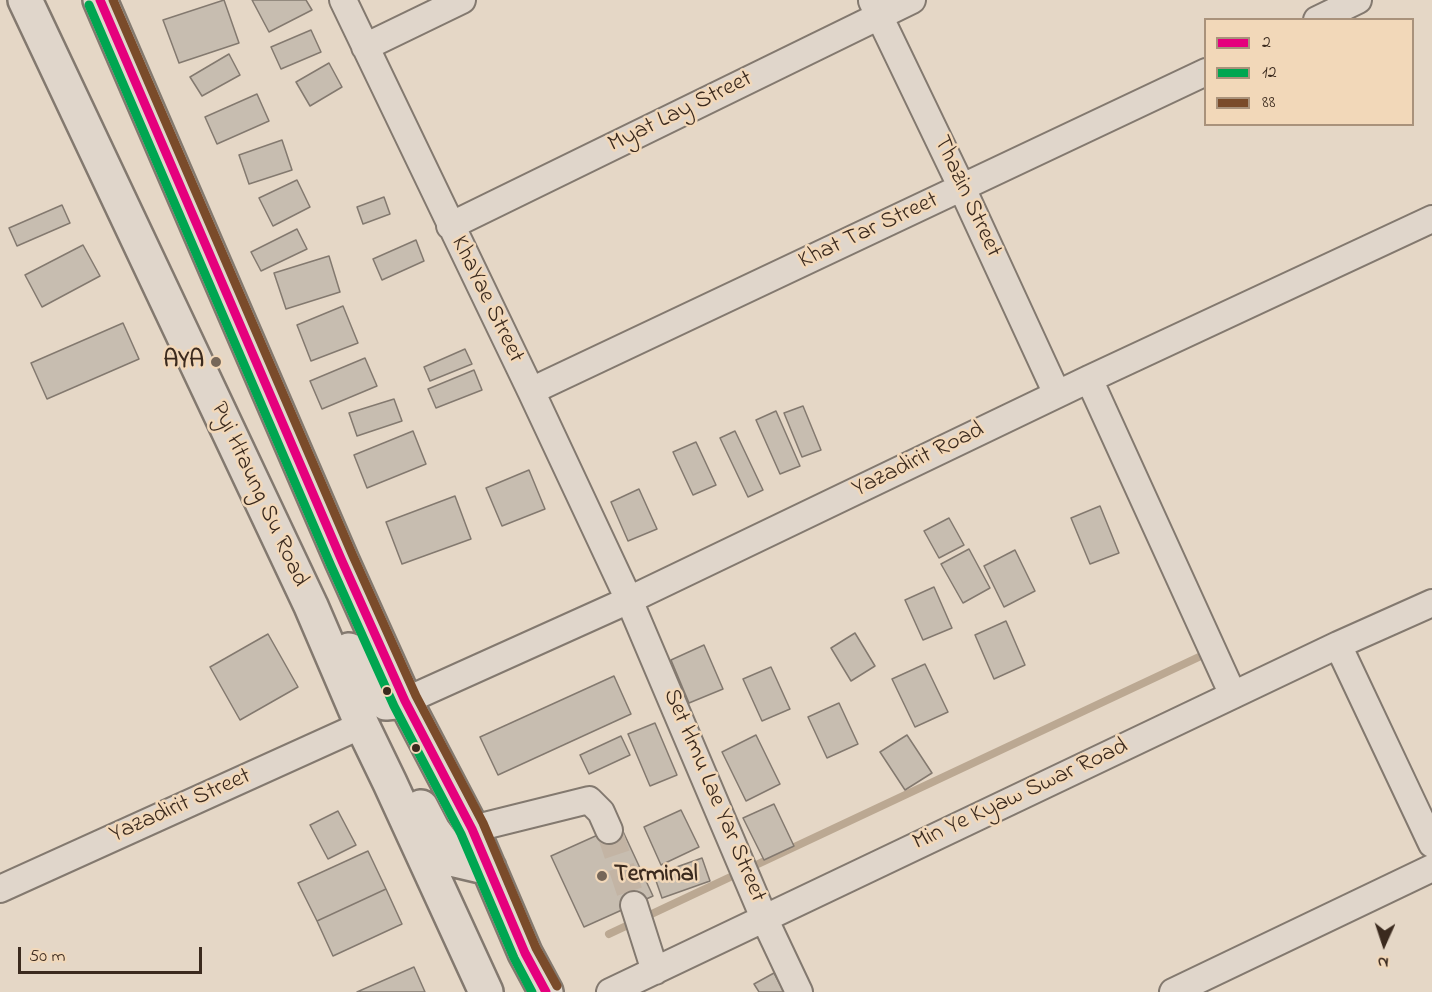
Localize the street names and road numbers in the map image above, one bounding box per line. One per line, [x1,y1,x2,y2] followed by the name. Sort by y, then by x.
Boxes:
[604,66,758,160] street label: Myat Lay Street
[925,132,1007,262] street label: Thazin Street
[795,187,943,277] street label: Khat Tar Street
[443,232,529,368] street label: KhaYae Street
[203,398,313,592] street label: Pyi Htaung Su Road
[849,417,989,505] street label: Yazadirit Road
[655,685,771,907] street label: Set Hmu Lae Yar Street
[909,734,1133,858] street label: Min Ye Kyaw Swar Road
[106,763,256,851] street label: Yazadirit Street

